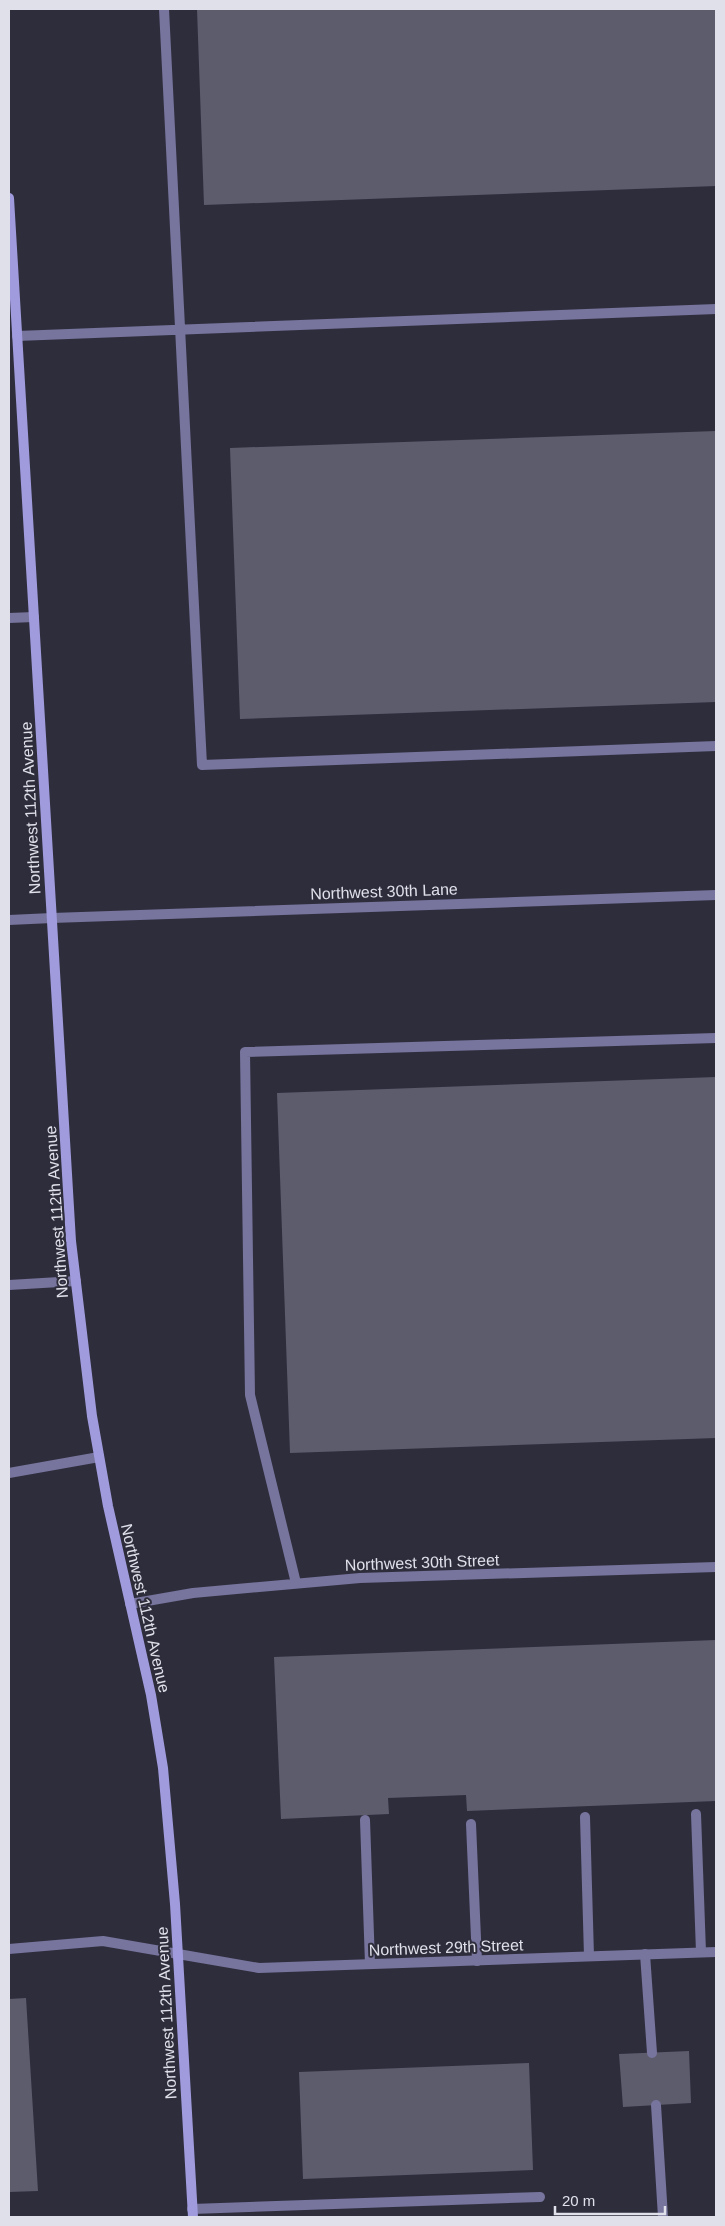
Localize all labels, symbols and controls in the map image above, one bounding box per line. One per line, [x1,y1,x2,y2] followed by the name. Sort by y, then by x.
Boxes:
[17,721,44,895] street label: Northwest 112th Avenue
[310,880,458,903] street label: Northwest 30th Lane
[42,1125,71,1299] street label: Northwest 112th Avenue
[118,1522,173,1694] street label: Northwest 112th Avenue
[344,1551,500,1574] street label: Northwest 30th Street
[153,1926,180,2100] street label: Northwest 112th Avenue
[368,1936,524,1959] street label: Northwest 29th Street
[555,2184,665,2216] scale bar
[562,2192,595,2209] text: 20 m

